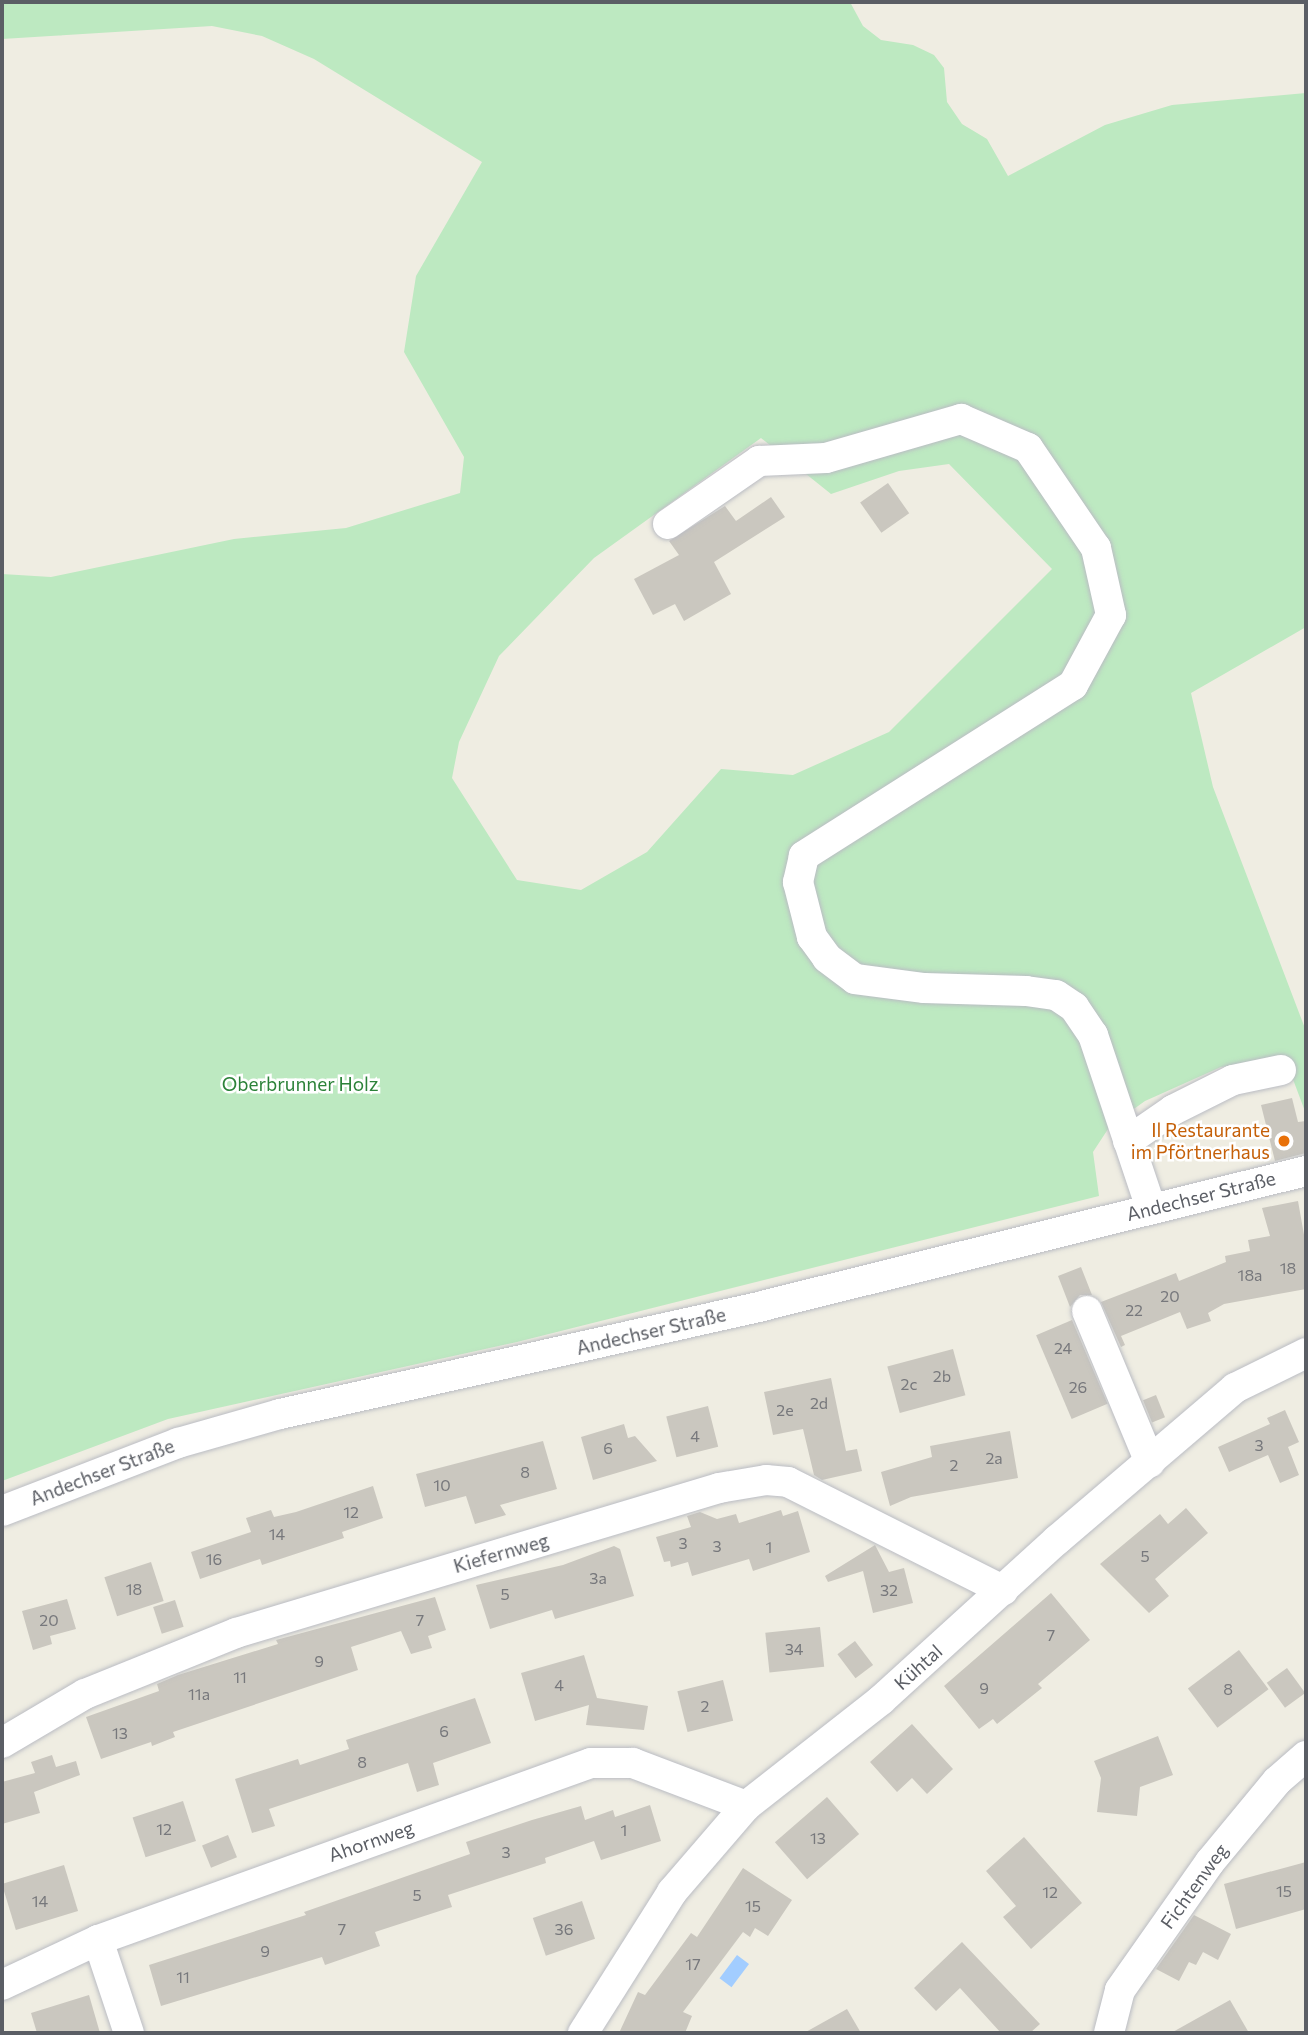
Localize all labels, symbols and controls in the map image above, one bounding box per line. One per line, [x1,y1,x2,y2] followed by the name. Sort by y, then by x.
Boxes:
[222,1073,378,1095] park label: Oberbrunner Holz
[1131,1119,1270,1163] place label: Il Restaurante im Pförtnerhaus
[1276,1133,1292,1149] marker: Il Restaurante im Pförtnerhaus
[1124,1166,1278,1226] street label: Andechser Straße
[1280,1258,1296,1278] house number: 18
[1238,1265,1262,1285] house number: 18a
[1160,1286,1180,1306] house number: 20
[1125,1300,1143,1320] house number: 22
[574,1303,728,1359] street label: Andechser Straße
[1054,1338,1072,1358] house number: 24
[933,1366,951,1386] house number: 2b
[901,1374,917,1394] house number: 2c
[1069,1377,1087,1397] house number: 26
[810,1393,828,1413] house number: 2d
[776,1400,794,1420] house number: 2e
[690,1426,700,1446] house number: 4
[27,1434,177,1510] street label: Andechser Straße
[1254,1435,1264,1455] house number: 3
[603,1438,613,1458] house number: 6
[985,1448,1003,1468] house number: 2a
[950,1455,958,1475] house number: 2
[520,1462,530,1482] house number: 8
[433,1475,451,1495] house number: 10
[343,1502,359,1522] house number: 12
[269,1524,285,1544] house number: 14
[451,1529,551,1577] street label: Kiefernweg
[678,1533,688,1553] house number: 3
[712,1536,722,1556] house number: 3
[766,1537,772,1557] house number: 1
[1140,1546,1150,1566] house number: 5
[206,1549,222,1569] house number: 16
[589,1568,607,1588] house number: 3a
[126,1579,142,1599] house number: 18
[880,1580,898,1600] house number: 32
[500,1584,510,1604] house number: 5
[39,1610,59,1630] house number: 20
[416,1610,424,1630] house number: 7
[1047,1625,1055,1645] house number: 7
[785,1639,803,1659] house number: 34
[889,1640,947,1694] street label: Kühtal
[314,1651,324,1671] house number: 9
[233,1667,247,1687] house number: 11
[554,1675,564,1695] house number: 4
[979,1678,989,1698] house number: 9
[1223,1679,1233,1699] house number: 8
[188,1684,210,1704] house number: 11a
[701,1696,709,1716] house number: 2
[439,1721,449,1741] house number: 6
[112,1723,128,1743] house number: 13
[357,1752,367,1772] house number: 8
[325,1816,417,1866] street label: Ahornweg
[156,1819,172,1839] house number: 12
[621,1820,627,1840] house number: 1
[810,1828,826,1848] house number: 13
[1156,1839,1232,1933] street label: Fichtenweg
[501,1842,511,1862] house number: 3
[1276,1881,1292,1901] house number: 15
[1042,1882,1058,1902] house number: 12
[412,1885,422,1905] house number: 5
[32,1891,48,1911] house number: 14
[745,1896,761,1916] house number: 15
[338,1919,346,1939] house number: 7
[555,1919,573,1939] house number: 36
[260,1941,270,1961] house number: 9
[685,1954,701,1974] house number: 17
[176,1967,190,1987] house number: 11

